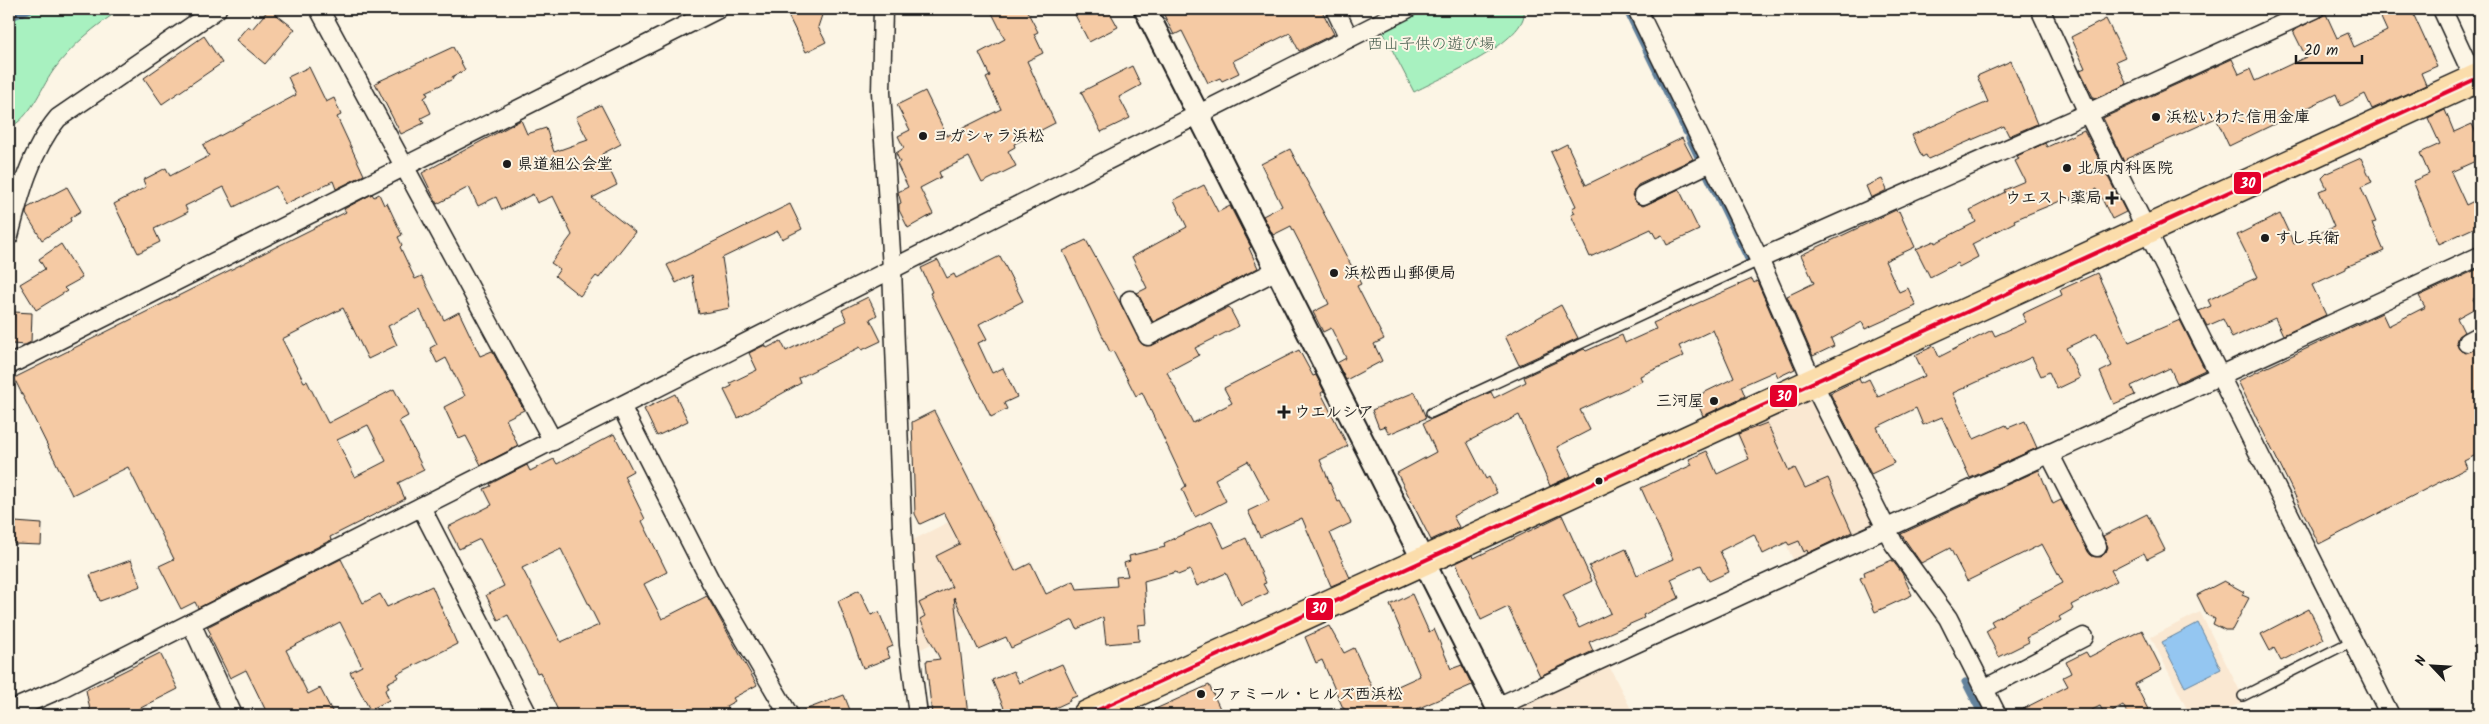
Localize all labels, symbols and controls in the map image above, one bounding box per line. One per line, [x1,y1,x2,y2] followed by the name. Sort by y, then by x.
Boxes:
[1367,32,1495,57] park label: 西山子供の遊び場
[2296,32,2363,64] scale bar
[2304,39,2338,63] text: 20 m
[2166,105,2310,130] place label: 浜松いわた信用金庫
[2150,111,2162,123] marker: 浜松いわた信用金庫
[933,124,1044,149] place label: ヨガシャラ浜松
[917,130,929,142] marker: ヨガシャラ浜松
[517,152,613,177] place label: 県道組公会堂
[2077,156,2173,181] place label: 北原内科医院
[501,158,513,170] marker: 県道組公会堂
[2061,162,2073,174] marker: 北原内科医院
[2233,171,2262,195] line badge: 30
[2240,173,2256,195] text: 30
[2005,186,2102,211] place label: ウエスト薬局
[2106,192,2118,204] marker: ウエスト薬局
[2275,226,2340,251] place label: すし兵衛
[2259,232,2271,244] marker: すし兵衛
[1344,261,1456,286] place label: 浜松西山郵便局
[1328,267,1340,279] marker: 浜松西山郵便局
[1769,384,1798,408] line badge: 30
[1776,386,1792,408] text: 30
[1656,389,1704,414] place label: 三河屋
[1708,395,1720,407] marker: 三河屋
[1294,400,1374,425] place label: ウエルシア
[1278,406,1290,418] marker: ウエルシア
[1594,476,1604,486] unlabelled marker
[1305,597,1334,621] line badge: 30
[1311,598,1327,620] text: 30
[2406,642,2456,692] north arrow
[2409,652,2433,670] text: N
[1211,682,1403,707] place label: ファミール・ヒルズ西浜松
[1195,688,1207,700] marker: ファミール・ヒルズ西浜松

